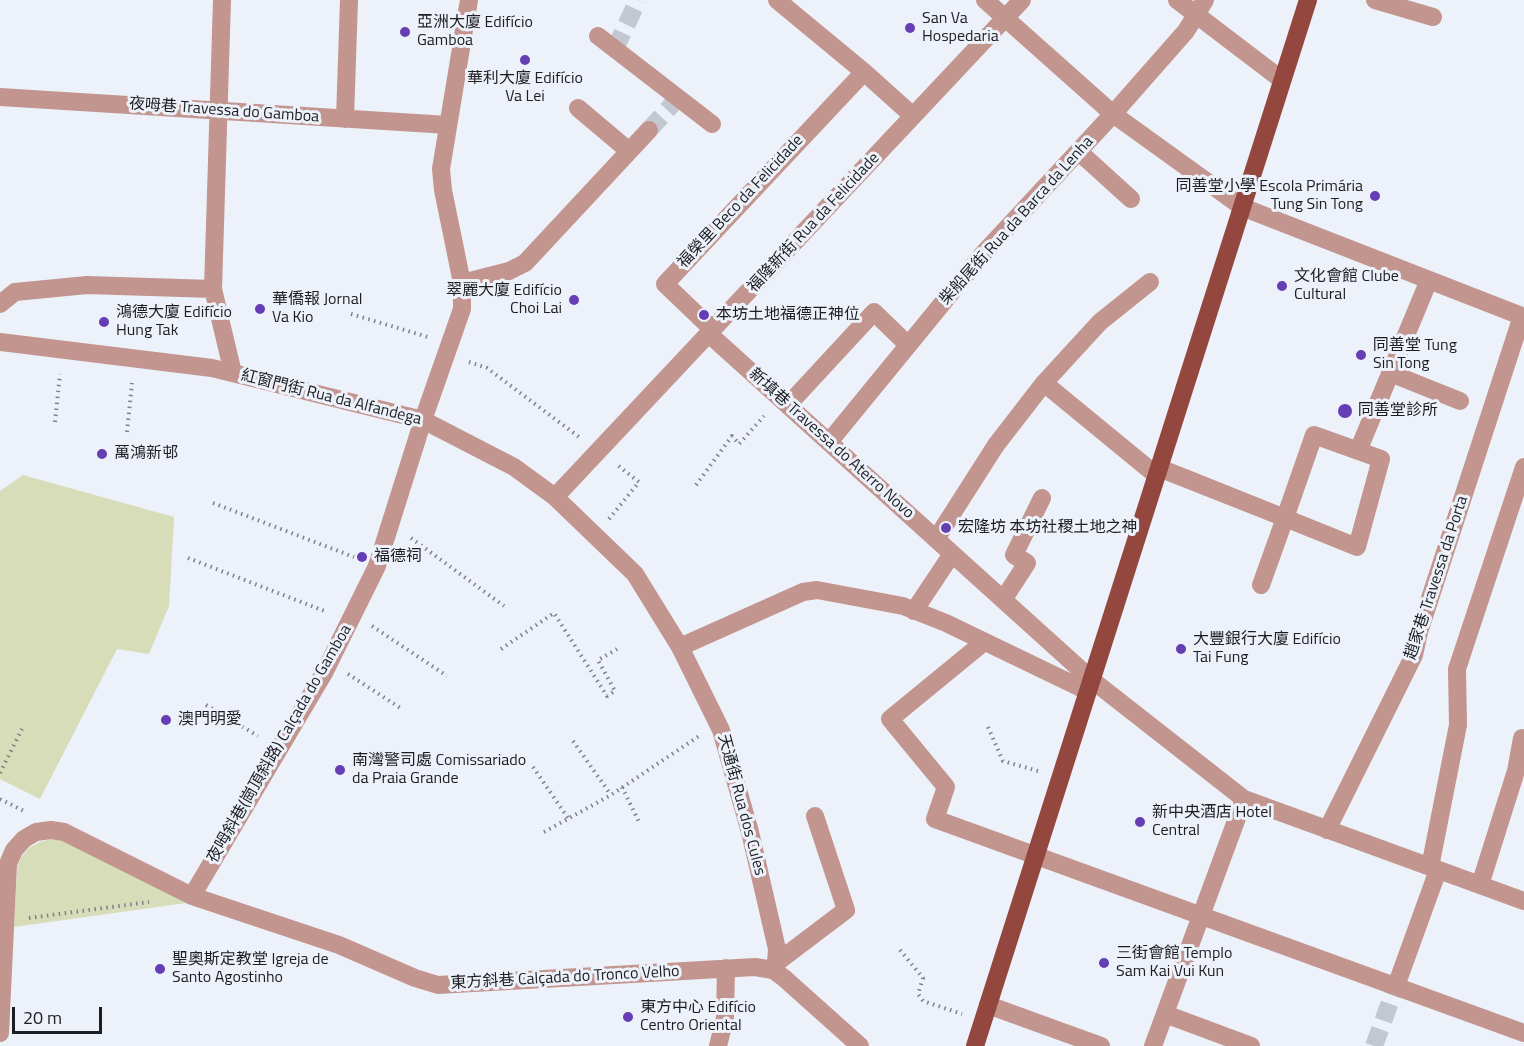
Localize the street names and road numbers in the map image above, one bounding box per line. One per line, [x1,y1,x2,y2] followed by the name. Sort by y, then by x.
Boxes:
[128,95,320,127] street label: 夜呣巷 Travessa do Gamboa
[674,131,808,273] street label: 福榮里 Beco da Felicidade
[936,133,1098,309] street label: 柴船尾街 Rua da Barca da Lenha
[744,149,884,297] street label: 福隆新街 Rua da Felicidade
[745,365,917,523] street label: 新填巷 Travessa do Aterro Novo
[239,366,423,430] street label: 紅窗門街 Rua da Alfandega
[1401,494,1473,662] street label: 趙家巷 Travessa da Porta
[204,621,356,867] street label: 夜呣斜巷(崗頂斜路) Calçada do Gamboa
[713,732,769,878] street label: 天通街 Rua dos Cules
[450,962,680,994] street label: 東方斜巷 Calçada do Tronco Velho

